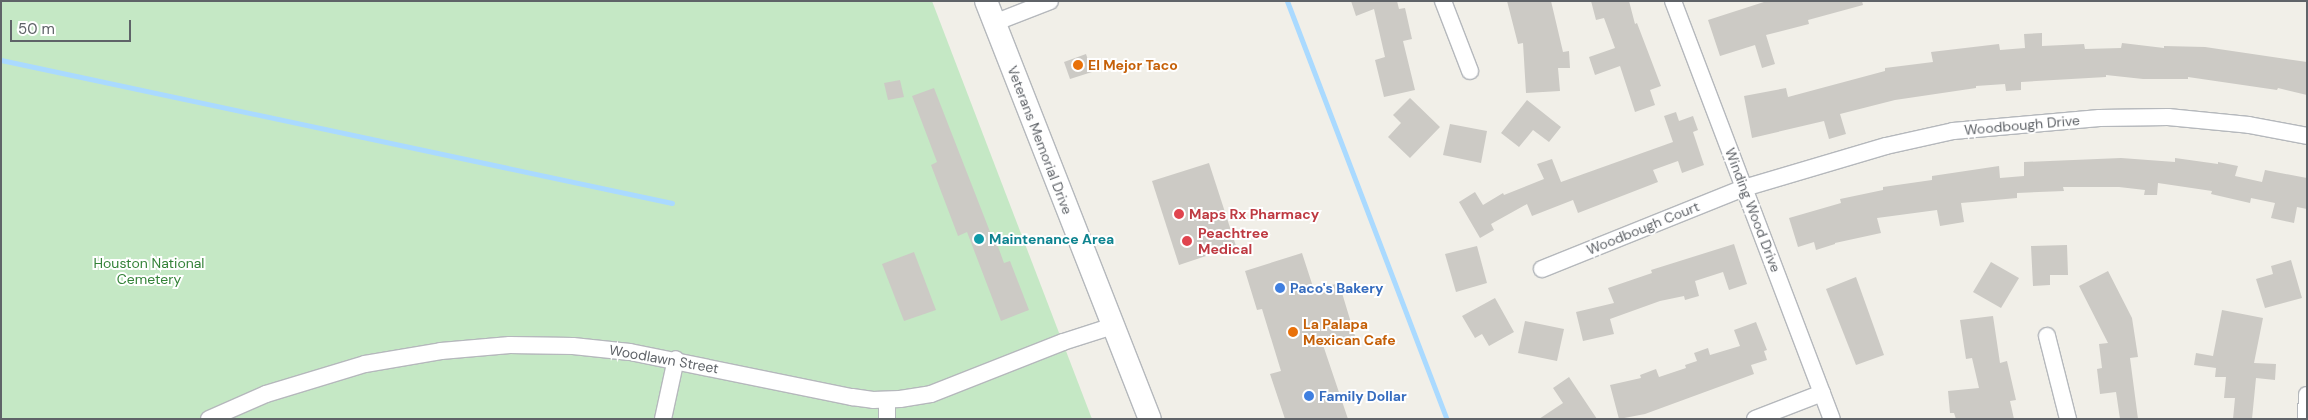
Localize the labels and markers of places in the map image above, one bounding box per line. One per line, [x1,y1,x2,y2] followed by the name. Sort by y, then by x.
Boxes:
[1088,57,1178,73] place label: El Mejor Taco
[1072,59,1084,71] marker: El Mejor Taco
[1189,206,1319,222] place label: Maps Rx Pharmacy
[1173,208,1185,220] marker: Maps Rx Pharmacy
[1198,225,1269,258] place label: Peachtree Medical
[989,231,1114,247] place label: Maintenance Area
[973,233,985,245] marker: Maintenance Area
[1180,234,1194,248] marker: Peachtree Medical
[1290,280,1383,296] place label: Paco's Bakery
[1274,282,1286,294] marker: Paco's Bakery
[1303,316,1396,348] place label: La Palapa Mexican Cafe
[1287,326,1299,338] marker: La Palapa Mexican Cafe
[1319,388,1407,404] place label: Family Dollar
[1303,390,1315,402] marker: Family Dollar

